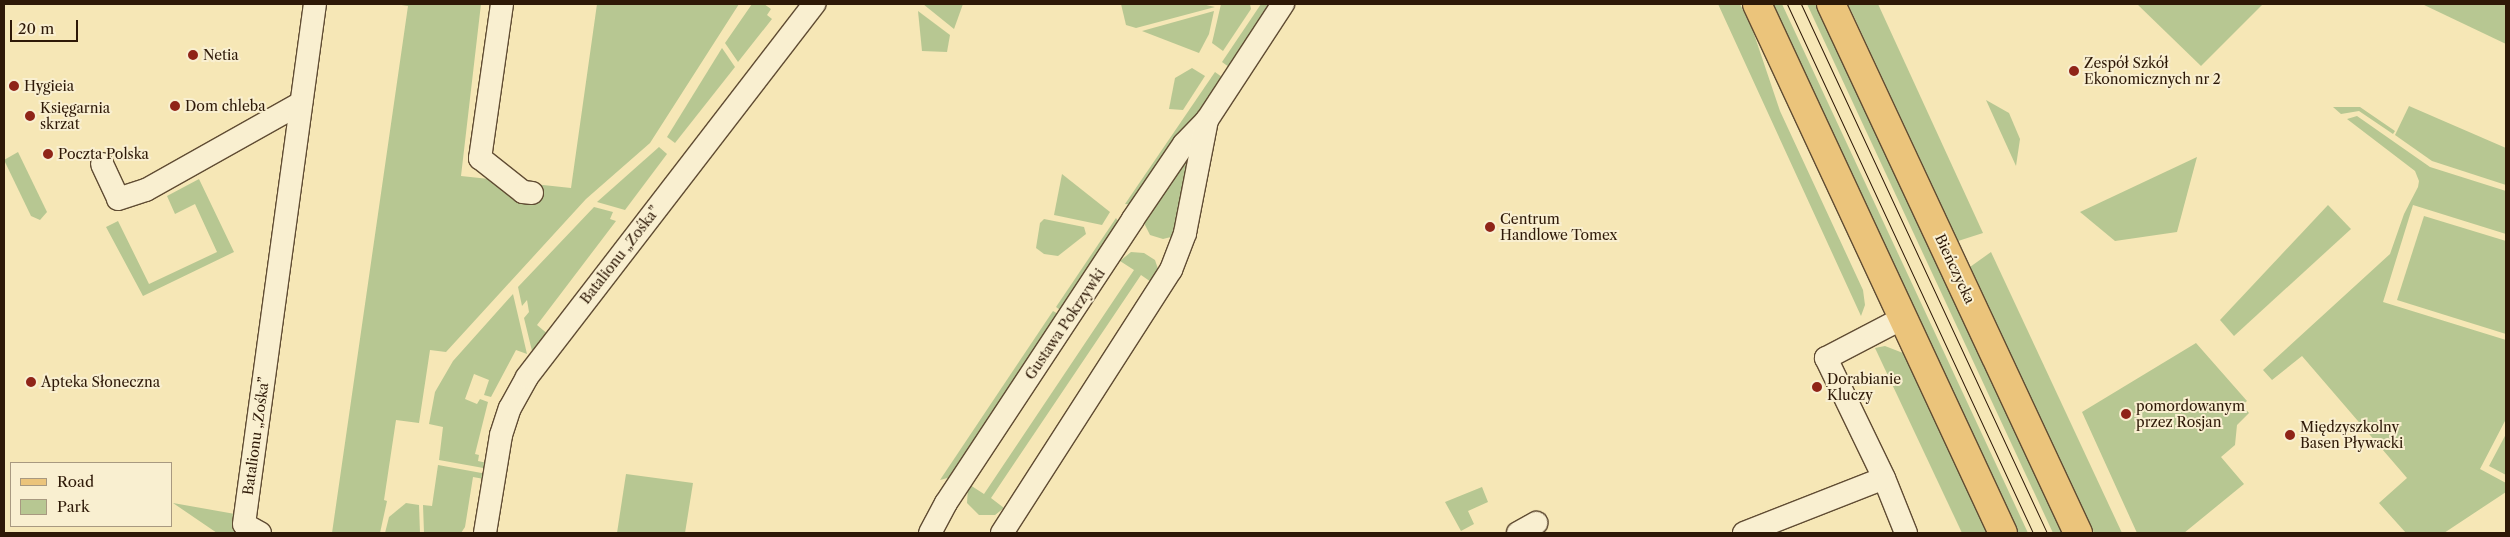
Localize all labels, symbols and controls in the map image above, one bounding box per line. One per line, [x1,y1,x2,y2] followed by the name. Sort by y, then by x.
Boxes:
[12,10,80,42] scale bar
[18,19,54,38] text: 20 m
[203,47,239,63] place label: Netia
[187,49,199,61] marker: Netia
[2084,55,2221,88] place label: Zespół Szkół Ekonomicznych nr 2
[2068,65,2080,77] marker: Zespół Szkół Ekonomicznych nr 2
[24,78,74,94] place label: Hygieia
[8,80,20,92] marker: Hygieia
[185,98,266,114] place label: Dom chleba
[40,100,110,132] place label: Księgarnia skrzat
[169,100,181,112] marker: Dom chleba
[24,110,36,122] marker: Księgarnia skrzat
[58,146,149,162] place label: Poczta Polska
[42,148,54,160] marker: Poczta Polska
[577,203,663,307] street label: Batalionu „Zośka”
[1500,211,1618,243] place label: Centrum Handlowe Tomex
[1484,221,1496,233] marker: Centrum Handlowe Tomex
[1932,231,1978,307] street label: Bieńczycka
[1022,265,1108,383] street label: Gustawa Pokrzywki
[1827,371,1901,404] place label: Dorabianie Kluczy
[41,374,160,390] place label: Apteka Słoneczna
[25,376,37,388] marker: Apteka Słoneczna
[239,376,273,496] street label: Batalionu „Zośka”
[1811,381,1823,393] marker: Dorabianie Kluczy
[2136,398,2245,431] place label: pomordowanym przez Rosjan
[2120,408,2132,420] marker: pomordowanym przez Rosjan
[2300,419,2403,452] place label: Międzyszkolny Basen Pływacki
[2284,429,2296,441] marker: Międzyszkolny Basen Pływacki
[10,462,172,527] legend
[57,472,94,491] text: Road
[57,497,90,516] text: Park

